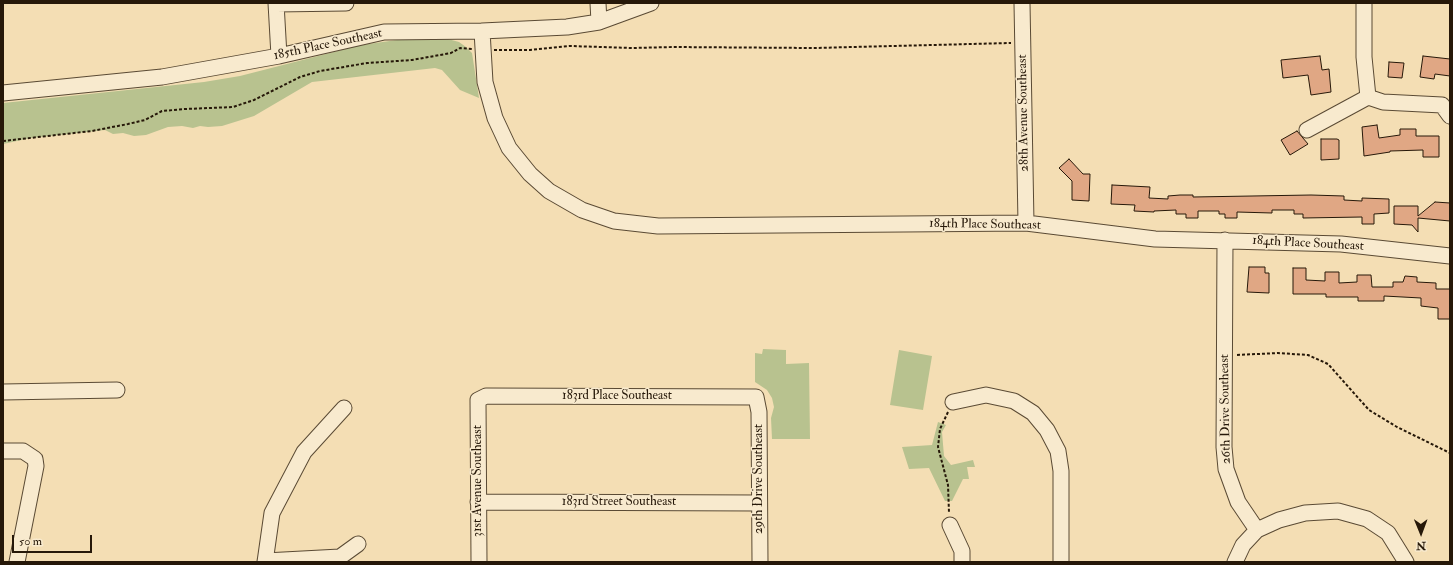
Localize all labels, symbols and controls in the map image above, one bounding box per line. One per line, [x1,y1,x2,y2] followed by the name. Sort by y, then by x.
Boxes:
[272,26,384,64] street label: 185th Place Southeast
[1015,54,1033,172] street label: 28th Avenue Southeast
[929,216,1041,234] street label: 184th Place Southeast
[1252,233,1364,255] street label: 184th Place Southeast
[1217,354,1235,464] street label: 26th Drive Southeast
[562,388,672,404] street label: 183rd Place Southeast
[751,424,767,534] street label: 29th Drive Southeast
[470,425,486,537] street label: 31st Avenue Southeast
[562,494,676,510] street label: 183rd Street Southeast
[1401,513,1441,553] north arrow
[14,527,94,553] scale bar
[19,534,42,549] text: 50 m
[1416,539,1426,552] text: N

